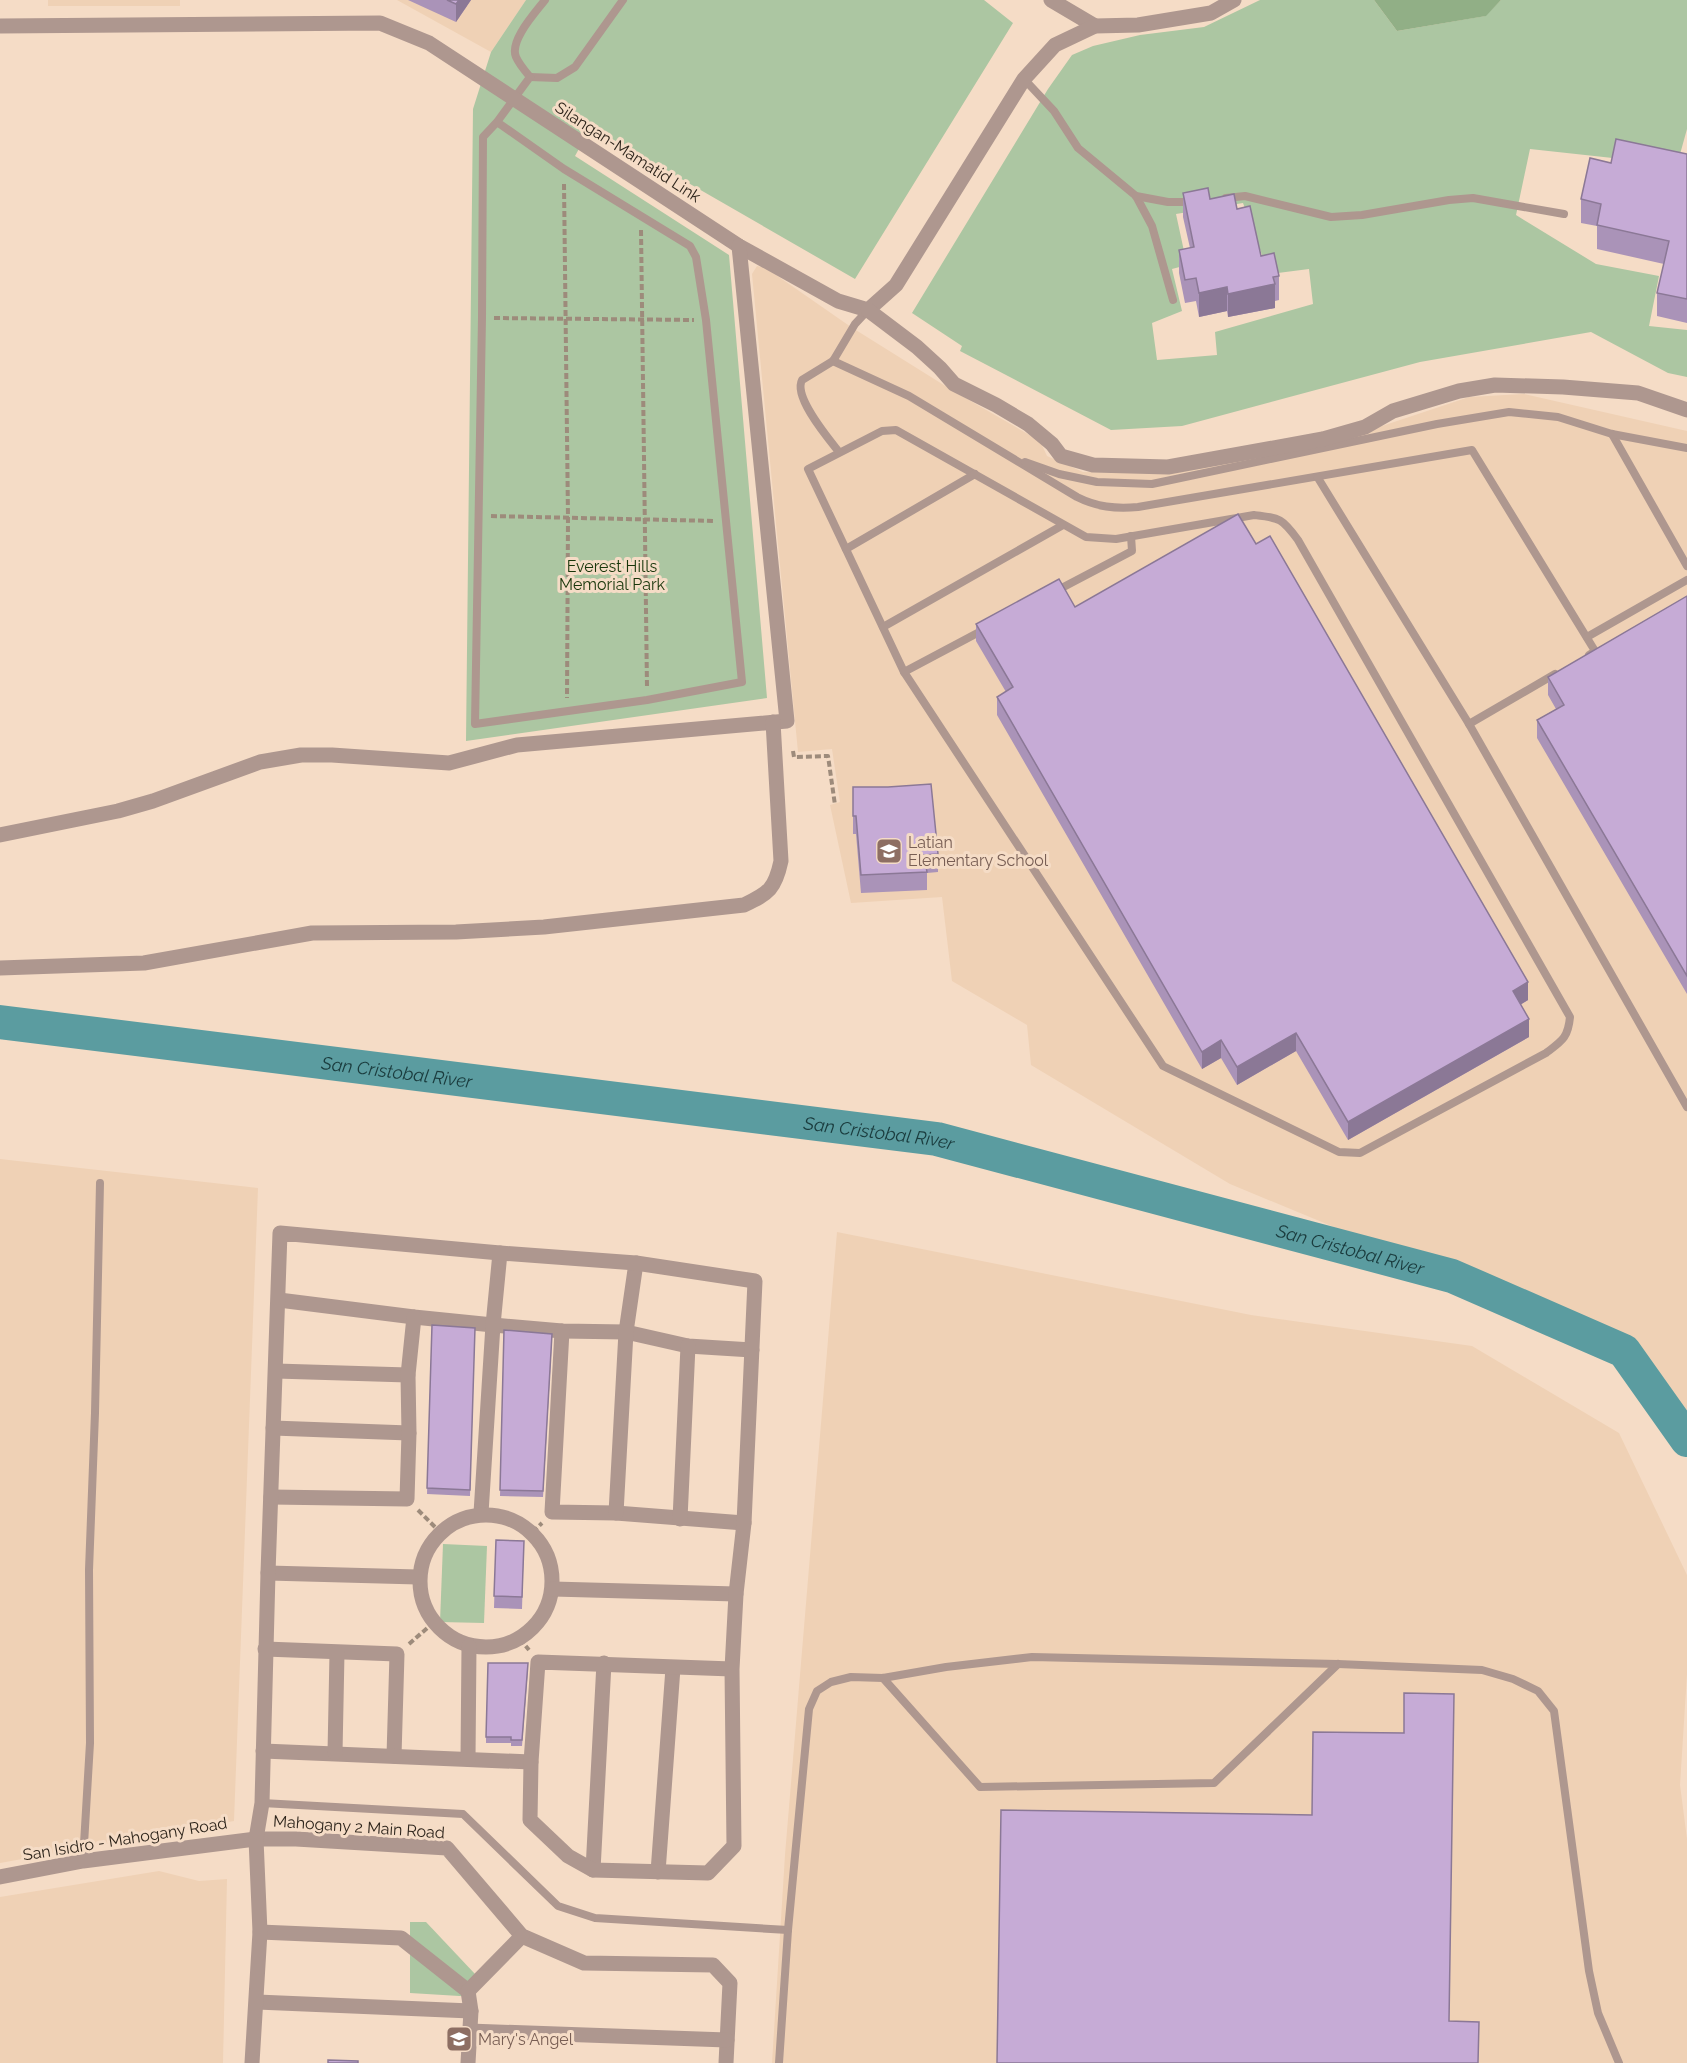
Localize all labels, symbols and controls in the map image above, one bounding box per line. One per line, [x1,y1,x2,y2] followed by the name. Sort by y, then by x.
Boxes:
[552,98,705,206] street label: Silangan-Mamatid Link
[559,557,665,594] park label: Everest Hills Memorial Park
[908,833,1049,870] place label: Latian Elementary School
[874,836,904,866] school or university icon: Latian Elementary School
[319,1052,474,1091] water label: San Cristobal River
[802,1112,958,1154] water label: San Cristobal River
[1273,1219,1427,1279] water label: San Cristobal River
[273,1812,445,1842] street label: Mahogany 2 Main Road
[21,1813,229,1865] street label: San Isidro - Mahogany Road
[444,2024,474,2054] school or university icon: Mary's Angel
[478,2030,574,2049] place label: Mary's Angel

